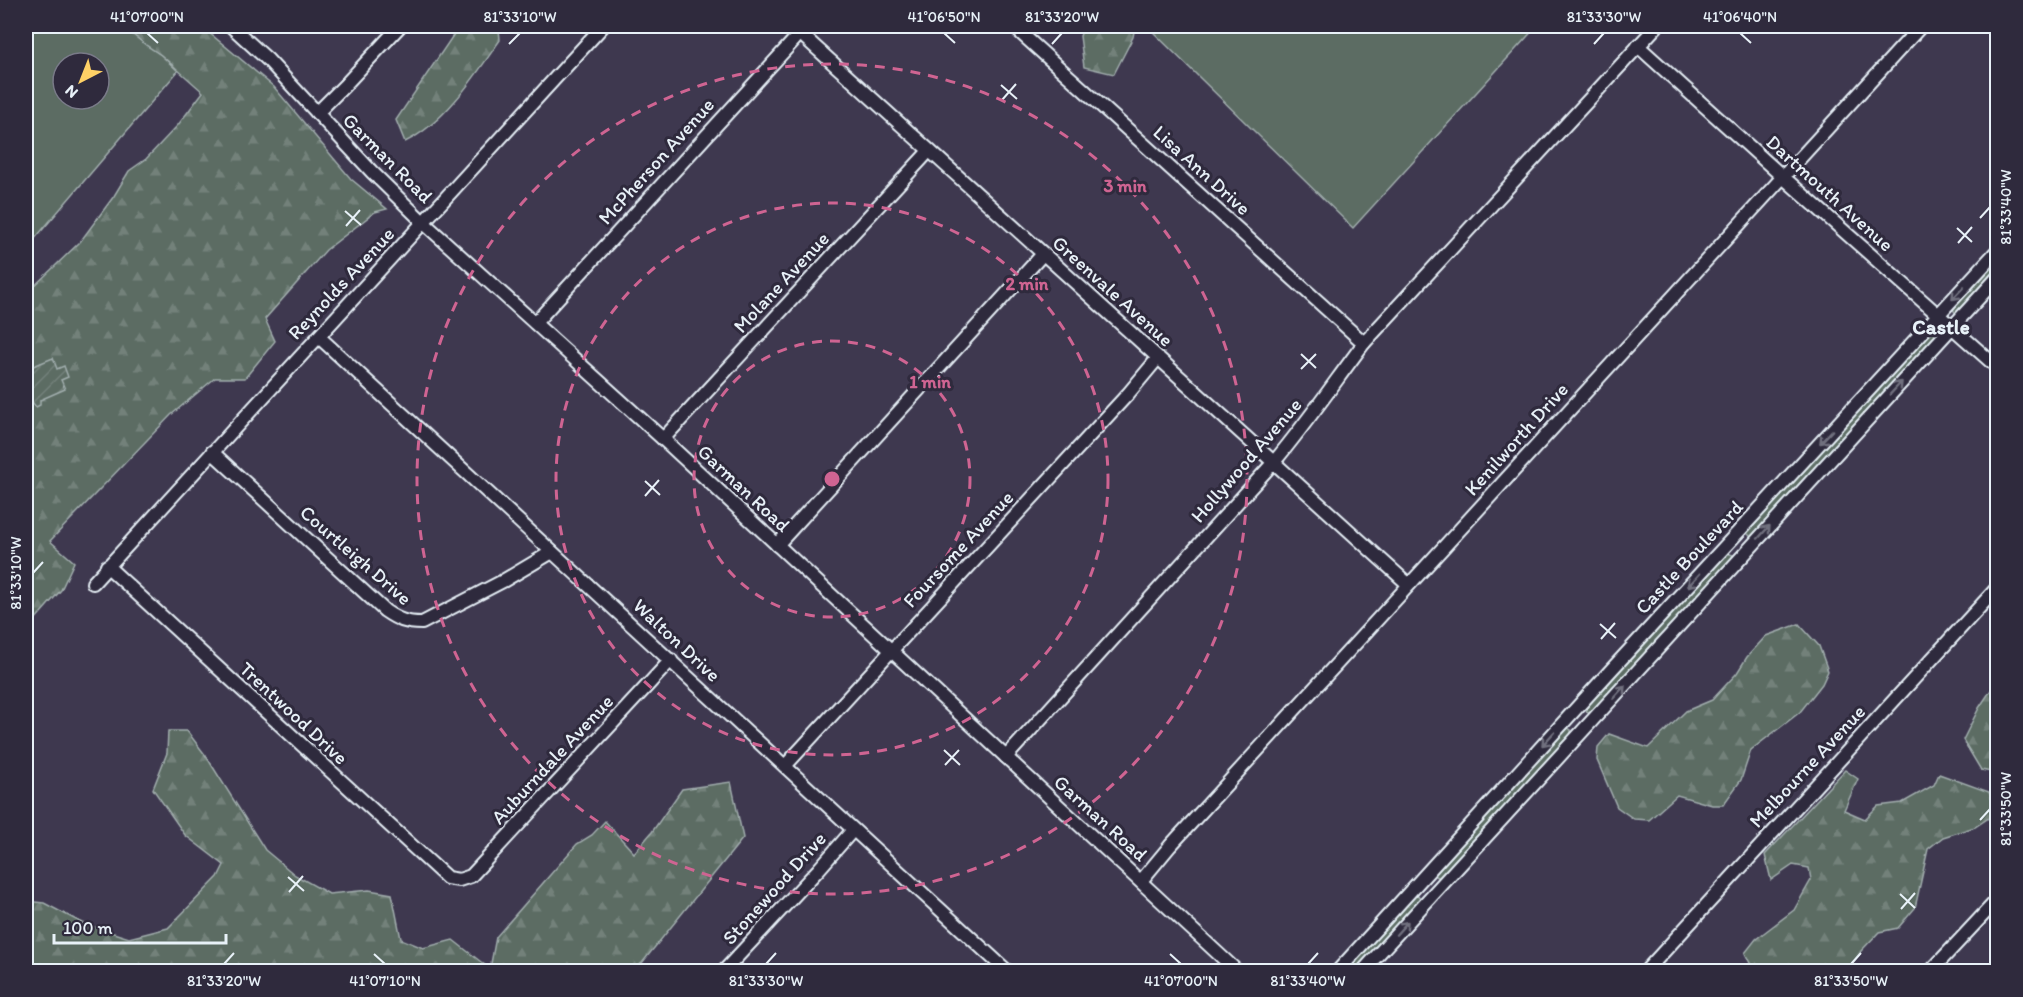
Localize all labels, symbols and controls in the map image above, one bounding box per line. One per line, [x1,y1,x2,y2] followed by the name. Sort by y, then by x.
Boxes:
[110,8,184,26] text: 41°07'00"N
[483,8,557,26] text: 81°33'10"W
[907,8,981,26] text: 41°06'50"N
[1025,8,1099,26] text: 81°33'20"W
[1567,8,1641,26] text: 81°33'30"W
[1703,8,1777,26] text: 41°06'40"N
[51,51,111,111] north arrow
[61,81,82,102] text: N
[593,93,719,229] street label: McPherson Avenue
[338,108,438,208] street label: Garman Road
[1148,120,1256,220] street label: Lisa Ann Drive
[1761,130,1899,256] street label: Dartmouth Avenue
[1997,169,2015,245] text: 81°33'40"W
[1103,175,1147,197] text: 3 min
[283,222,399,344] street label: Reynolds Avenue
[728,226,834,338] street label: Molane Avenue
[1048,230,1178,352] street label: Greenvale Avenue
[1006,273,1049,295] text: 2 min
[1951,285,1965,300] one-way arrow
[1912,314,1970,339] district label: Castle
[909,371,951,393] text: 1 min
[1459,378,1573,500] street label: Kenilworth Drive
[1889,381,1903,396] one-way arrow
[1185,393,1307,527] street label: Hollywood Avenue
[1820,429,1834,444] one-way arrow
[693,439,795,537] street label: Garman Road
[822,469,842,489] centre of rings
[898,486,1018,612] street label: Foursome Avenue
[1630,495,1748,619] street label: Castle Boulevard
[295,500,417,610] street label: Courtleigh Drive
[1757,525,1771,540] one-way arrow
[7,536,25,610] text: 81°33'10"W
[1687,573,1701,588] one-way arrow
[628,593,726,687] street label: Walton Drive
[235,657,353,769] street label: Trentwood Drive
[1612,685,1626,700] one-way arrow
[486,689,618,829] street label: Auburndale Avenue
[1744,700,1870,832] street label: Melbourne Avenue
[1541,731,1555,746] one-way arrow
[1049,770,1153,866] street label: Garman Road
[1997,772,2015,846] text: 81°33'50"W
[717,827,831,949] street label: Stonewood Drive
[54,907,226,945] scale bar
[63,917,113,939] text: 100 m
[1395,921,1409,936] one-way arrow
[187,972,261,990] text: 81°33'20"W
[349,972,421,990] text: 41°07'10"N
[729,972,803,990] text: 81°33'30"W
[1144,972,1218,990] text: 41°07'00"N
[1270,972,1346,990] text: 81°33'40"W
[1814,972,1888,990] text: 81°33'50"W

